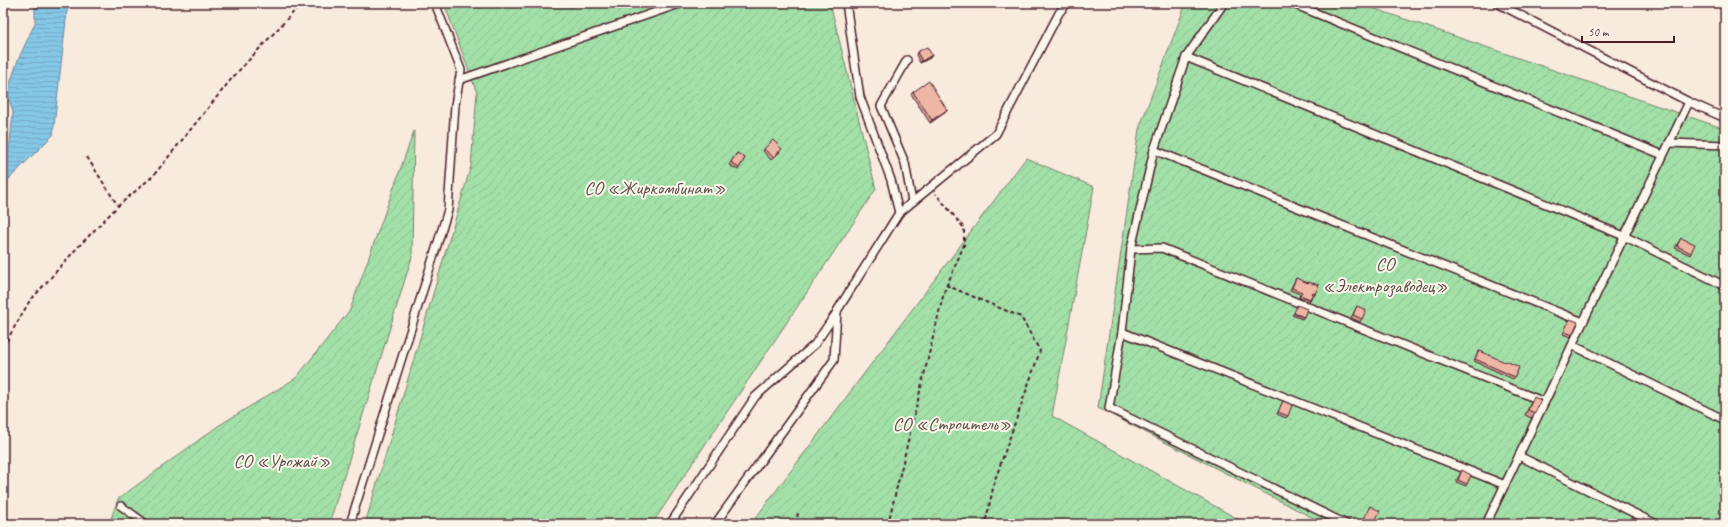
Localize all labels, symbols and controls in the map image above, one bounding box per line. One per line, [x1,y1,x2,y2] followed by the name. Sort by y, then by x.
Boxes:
[1582,18,1674,44] scale bar
[1588,24,1610,40] text: 50 m
[584,176,726,200] park label: СО «Жиркомбинат»
[1322,252,1448,298] park label: СО «Электрозаводец»
[893,412,1011,436] park label: СО «Строитель»
[233,449,331,473] park label: СО «Урожай»

